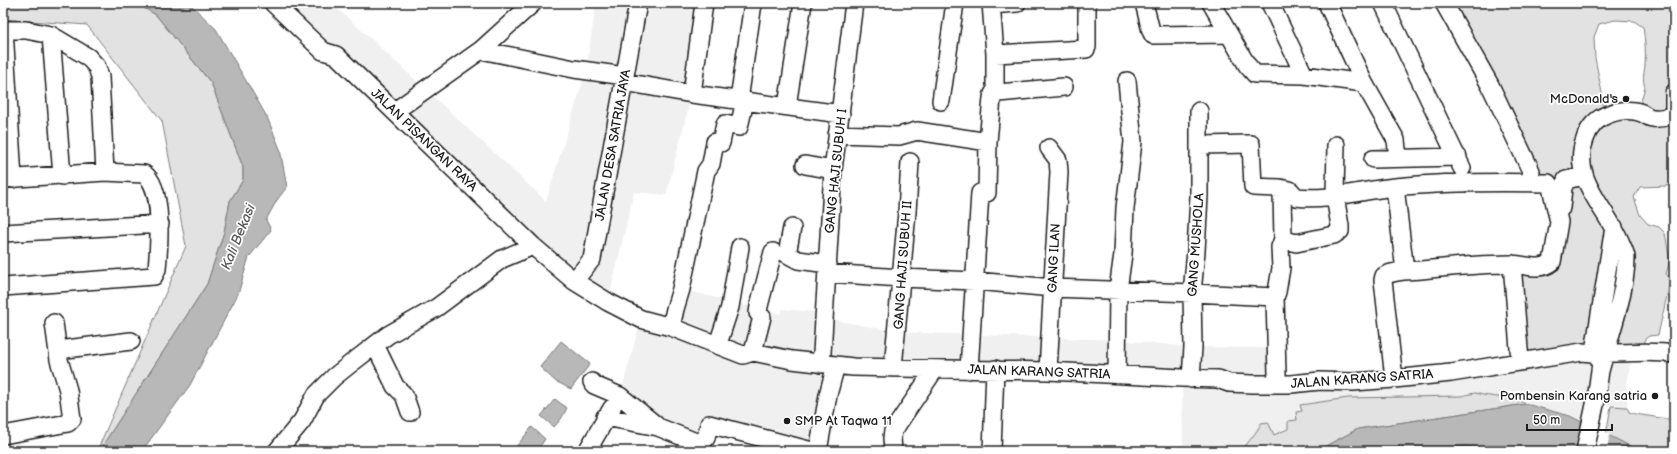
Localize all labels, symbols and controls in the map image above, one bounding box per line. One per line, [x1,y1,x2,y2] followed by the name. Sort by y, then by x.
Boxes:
[592,68,634,222] street label: JALAN DESA SATRIA JAYA
[367,85,481,195] street label: JALAN PISANGAN RAYA
[1550,91,1619,107] place label: McDonald's
[1621,94,1631,104] marker: McDonald's
[822,108,850,234] street label: GANG HAJI SUBUH I
[1184,193,1208,297] street label: GANG MUSHOLA
[891,200,915,330] street label: GANG HAJI SUBUH II
[217,201,259,272] water label: Kali Bekasi
[1044,223,1064,293] street label: GANG ILAN
[967,362,1111,382] street label: JALAN KARANG SATRIA
[1290,366,1434,392] street label: JALAN KARANG SATRIA
[1500,388,1647,404] place label: Pombensin Karang satria
[1650,391,1660,401] marker: Pombensin Karang satria
[1527,406,1612,432] scale bar
[795,413,892,429] place label: SMP At Taqwa 11
[1533,413,1560,428] text: 50 m
[782,416,792,426] marker: SMP At Taqwa 11

